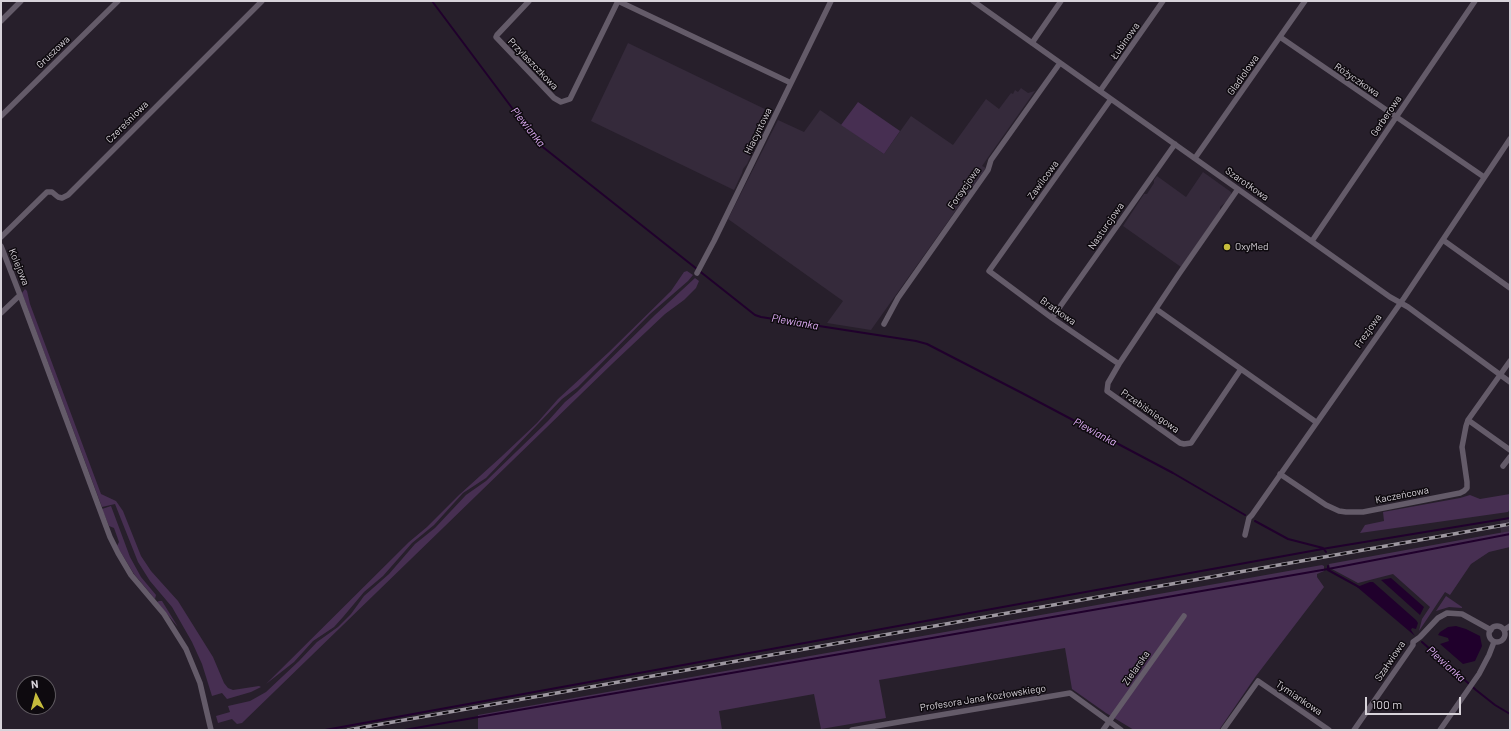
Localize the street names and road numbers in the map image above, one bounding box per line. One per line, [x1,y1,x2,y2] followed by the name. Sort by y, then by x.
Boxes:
[1108,20,1142,62] street label: Łubinowa
[34,33,72,71] street label: Gruszowa
[505,36,561,92] street label: Przylaszczkowa
[1225,52,1261,98] street label: Gladiolowa
[1332,60,1382,100] street label: Różyczkowa
[1368,93,1404,139] street label: Gerberowa
[103,98,151,146] street label: Czereśniowa
[742,106,774,156] street label: Hiacyntowa
[1025,158,1061,202] street label: Zawilcowa
[945,165,983,211] street label: Forsycjowa
[1223,165,1271,203] street label: Szarotkowa
[1085,200,1127,252] street label: Nasturcjowa
[6,247,32,287] street label: Kolejowa
[1038,294,1078,328] street label: Bratkowa
[1352,312,1384,350] street label: Frezjowa
[1119,386,1181,436] street label: Przebiśniegowa
[1374,484,1430,506] street label: Kaczeńcowa
[1372,639,1408,683] street label: Szałwiowa
[1120,648,1152,688] street label: Zielarska
[1273,678,1325,718] street label: Tymiankowa
[919,682,1047,714] street label: Profesora Jana Kozłowskiego

